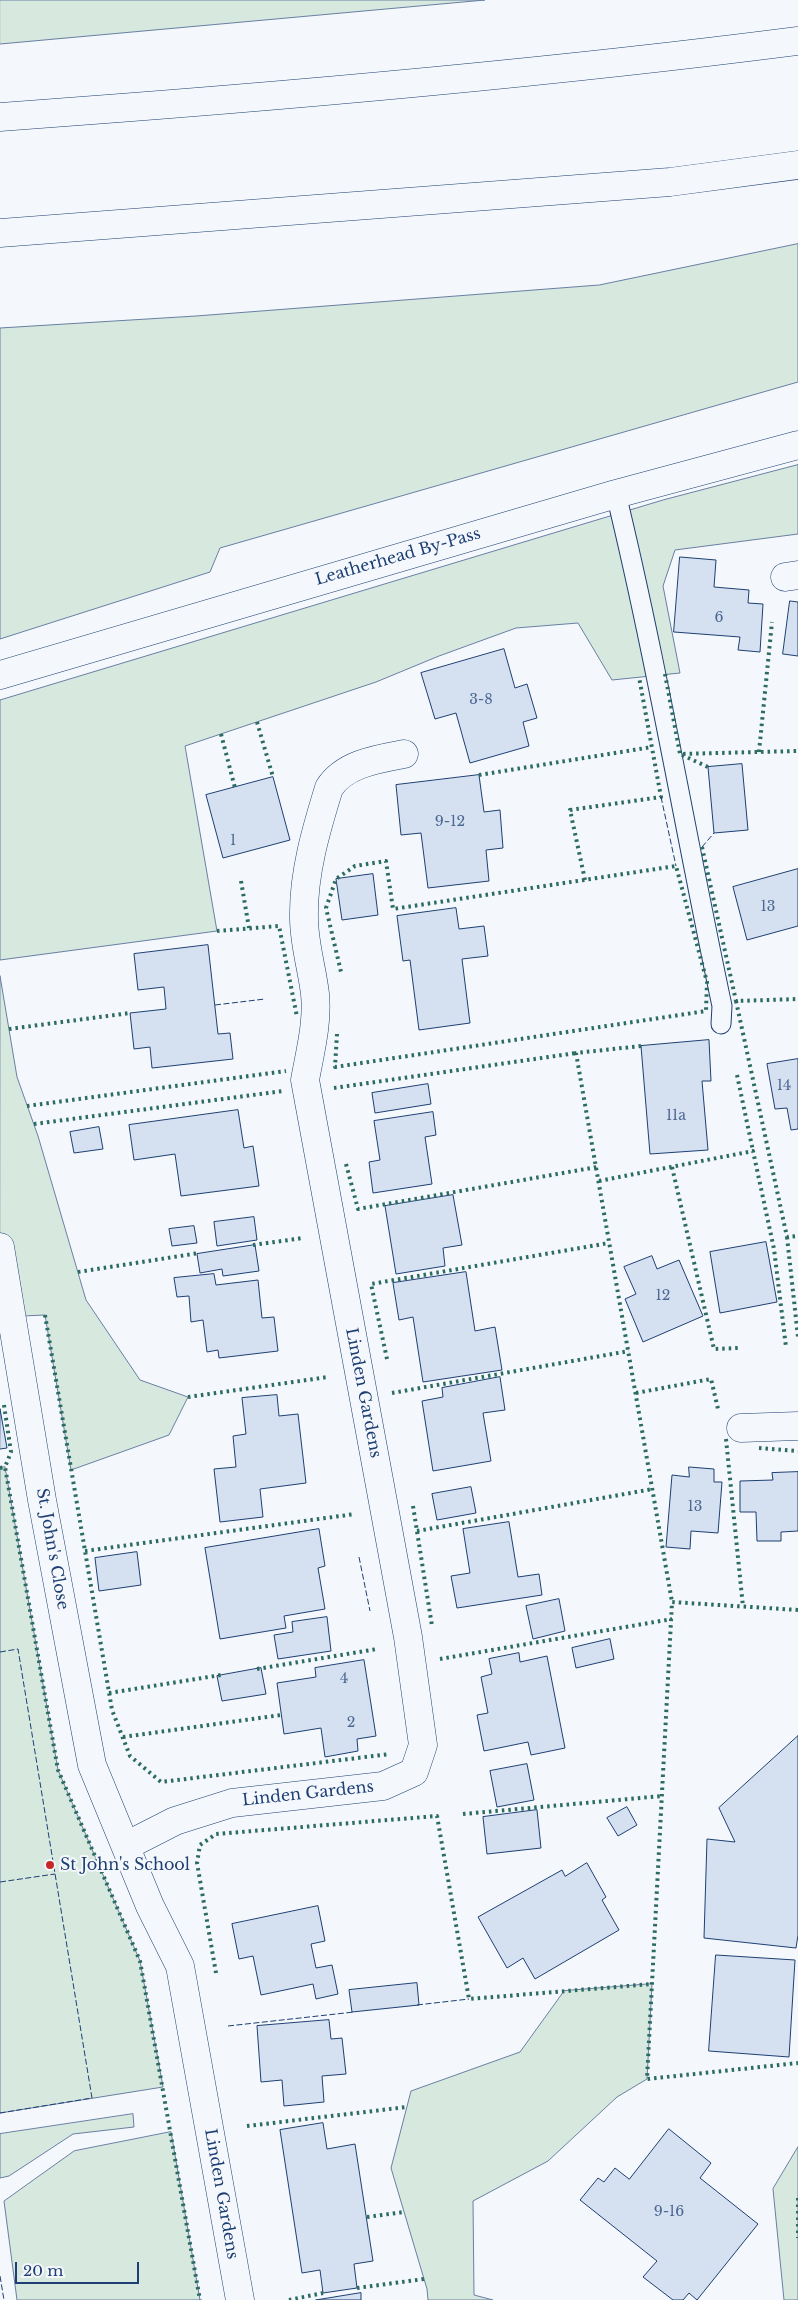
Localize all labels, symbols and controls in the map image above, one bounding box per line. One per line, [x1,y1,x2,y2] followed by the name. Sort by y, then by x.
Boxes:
[313,524,483,590] street label: Leatherhead By-Pass
[714,610,724,626] house number: 6
[469,692,493,708] house number: 3-8
[435,814,465,830] house number: 9-12
[230,833,236,849] house number: 1
[761,899,775,915] house number: 13
[777,1078,791,1094] house number: 14
[666,1108,686,1124] house number: 11a
[656,1288,670,1304] house number: 12
[341,1326,385,1460] street label: Linden Gardens
[32,1487,72,1611] street label: St. John's Close
[688,1499,702,1515] house number: 13
[340,1671,348,1687] house number: 4
[347,1715,355,1731] house number: 2
[241,1778,375,1810] street label: Linden Gardens
[60,1855,190,1875] place label: St John's School
[44,1859,56,1871] marker: St John's School
[200,2127,242,2261] street label: Linden Gardens
[654,2204,684,2220] house number: 9-16
[18,2252,141,2284] scale bar
[23,2261,63,2280] text: 20 m

